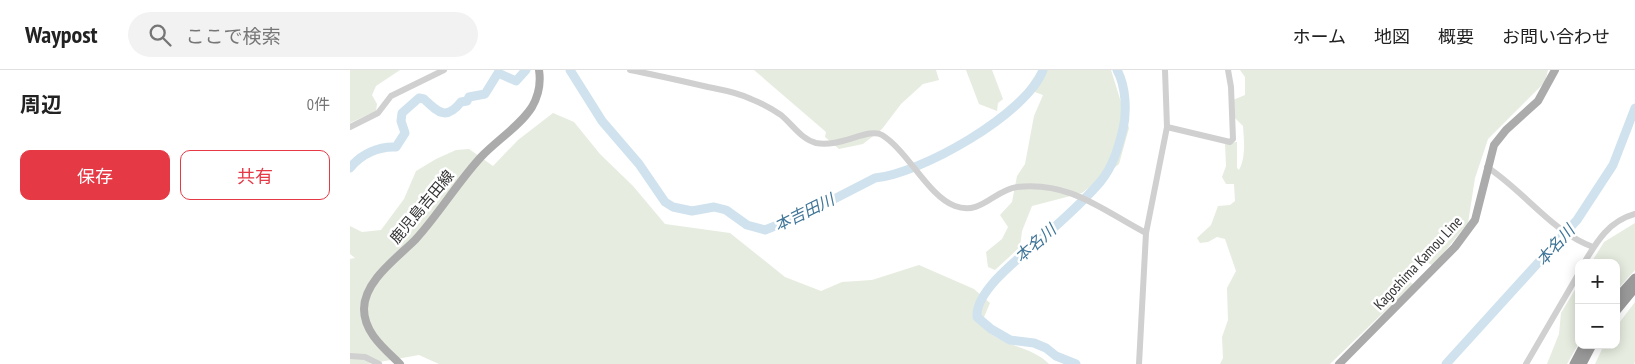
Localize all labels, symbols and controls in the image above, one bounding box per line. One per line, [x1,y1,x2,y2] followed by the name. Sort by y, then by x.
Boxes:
[128,12,478,57] search box
[25,19,98,50] text: Waypost
[146,21,174,49] icon: search
[186,24,281,48] text: ここで検索
[1293,25,1346,48] text: ホーム
[1374,25,1410,48] text: 地図
[1438,25,1474,48] text: 概要
[1502,25,1610,48] text: お問い合わせ
[20,91,62,118] text: 周辺
[307,94,330,114] text: 0件
[20,150,170,200] button: 保存
[180,150,330,200] button: 共有
[385,166,458,247] street label: 鹿児島吉田線
[771,188,839,235] water label: 本吉田川
[1369,212,1466,313] street label: Kagoshima Kamou Line
[1010,218,1061,266] water label: 本名川
[1532,219,1580,270] water label: 本名川
[1575,259,1620,349] map controls
[1575,259,1620,304] button: +
[1575,304,1620,349] button: −

